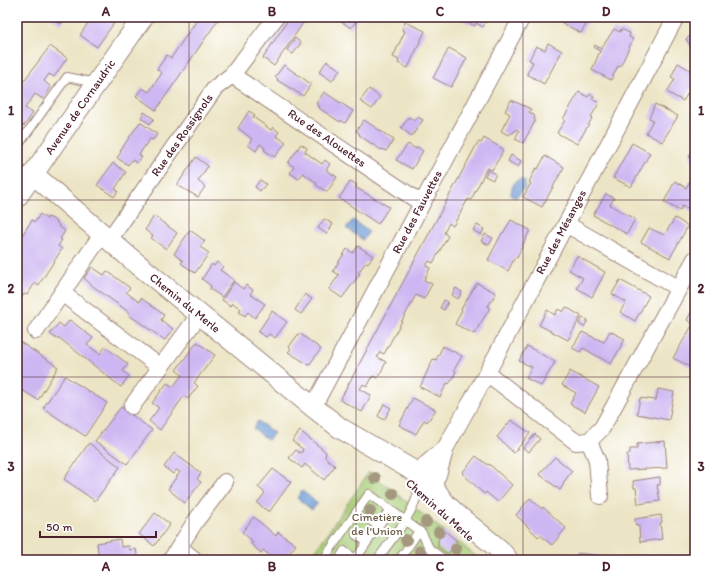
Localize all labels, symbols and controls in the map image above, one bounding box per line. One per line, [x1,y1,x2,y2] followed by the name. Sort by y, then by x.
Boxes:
[101,4,111,19] text: A
[268,4,277,19] text: B
[436,4,445,19] text: C
[602,4,611,19] text: D
[42,56,118,157] street label: Avenue de Cornaudric
[148,91,216,179] street label: Rue des Rossignols
[8,103,14,118] text: 1
[698,103,704,118] text: 1
[285,106,369,170] street label: Rue des Alouettes
[389,168,445,256] street label: Rue des Fauvettes
[533,187,589,277] street label: Rue des Mésanges
[147,270,223,336] street label: Chemin du Merle
[8,281,15,296] text: 2
[698,281,705,296] text: 2
[7,459,15,474] text: 3
[697,459,705,474] text: 3
[403,476,477,544] street label: Chemin du Merle
[351,510,403,538] park label: Cimetière de l'Union
[40,513,156,539] scale bar
[46,520,72,534] text: 50 m
[101,559,111,574] text: A
[268,559,277,574] text: B
[436,559,445,574] text: C
[602,559,611,574] text: D

